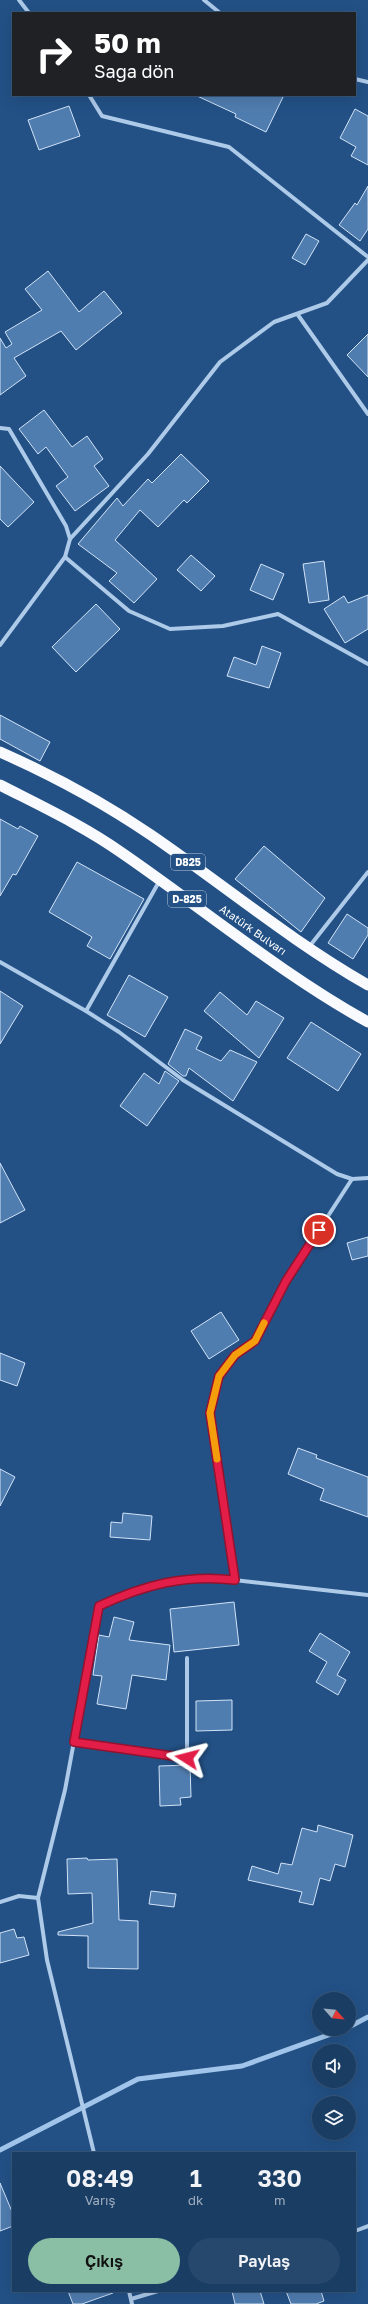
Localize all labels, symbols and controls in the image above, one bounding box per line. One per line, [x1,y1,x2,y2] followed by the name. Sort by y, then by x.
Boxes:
[94,26,161,59] text: 50 m
[28,28,80,80] icon: right
[94,60,174,82] text: Sağa dön
[171,854,205,870] road number: D825
[168,891,206,907] road number: D-825
[217,902,289,957] street label: Atatürk Bulvarı
[302,1213,336,1247] pin
[308,1219,330,1241] icon: arrive
[166,1737,208,1779] position arrow
[312,1992,356,2036] north arrow
[312,1992,356,2140] map controls
[312,2044,356,2088] button: sound
[312,2096,356,2140] button: layers
[66,2163,134,2192] text: 08:49
[190,2163,202,2192] text: 1
[258,2163,302,2192] text: 330
[85,2192,115,2208] text: Varış
[188,2192,203,2208] text: dk
[274,2192,285,2208] text: m
[28,2238,180,2284] button: Çıkış
[188,2238,340,2284] button: Paylaş

